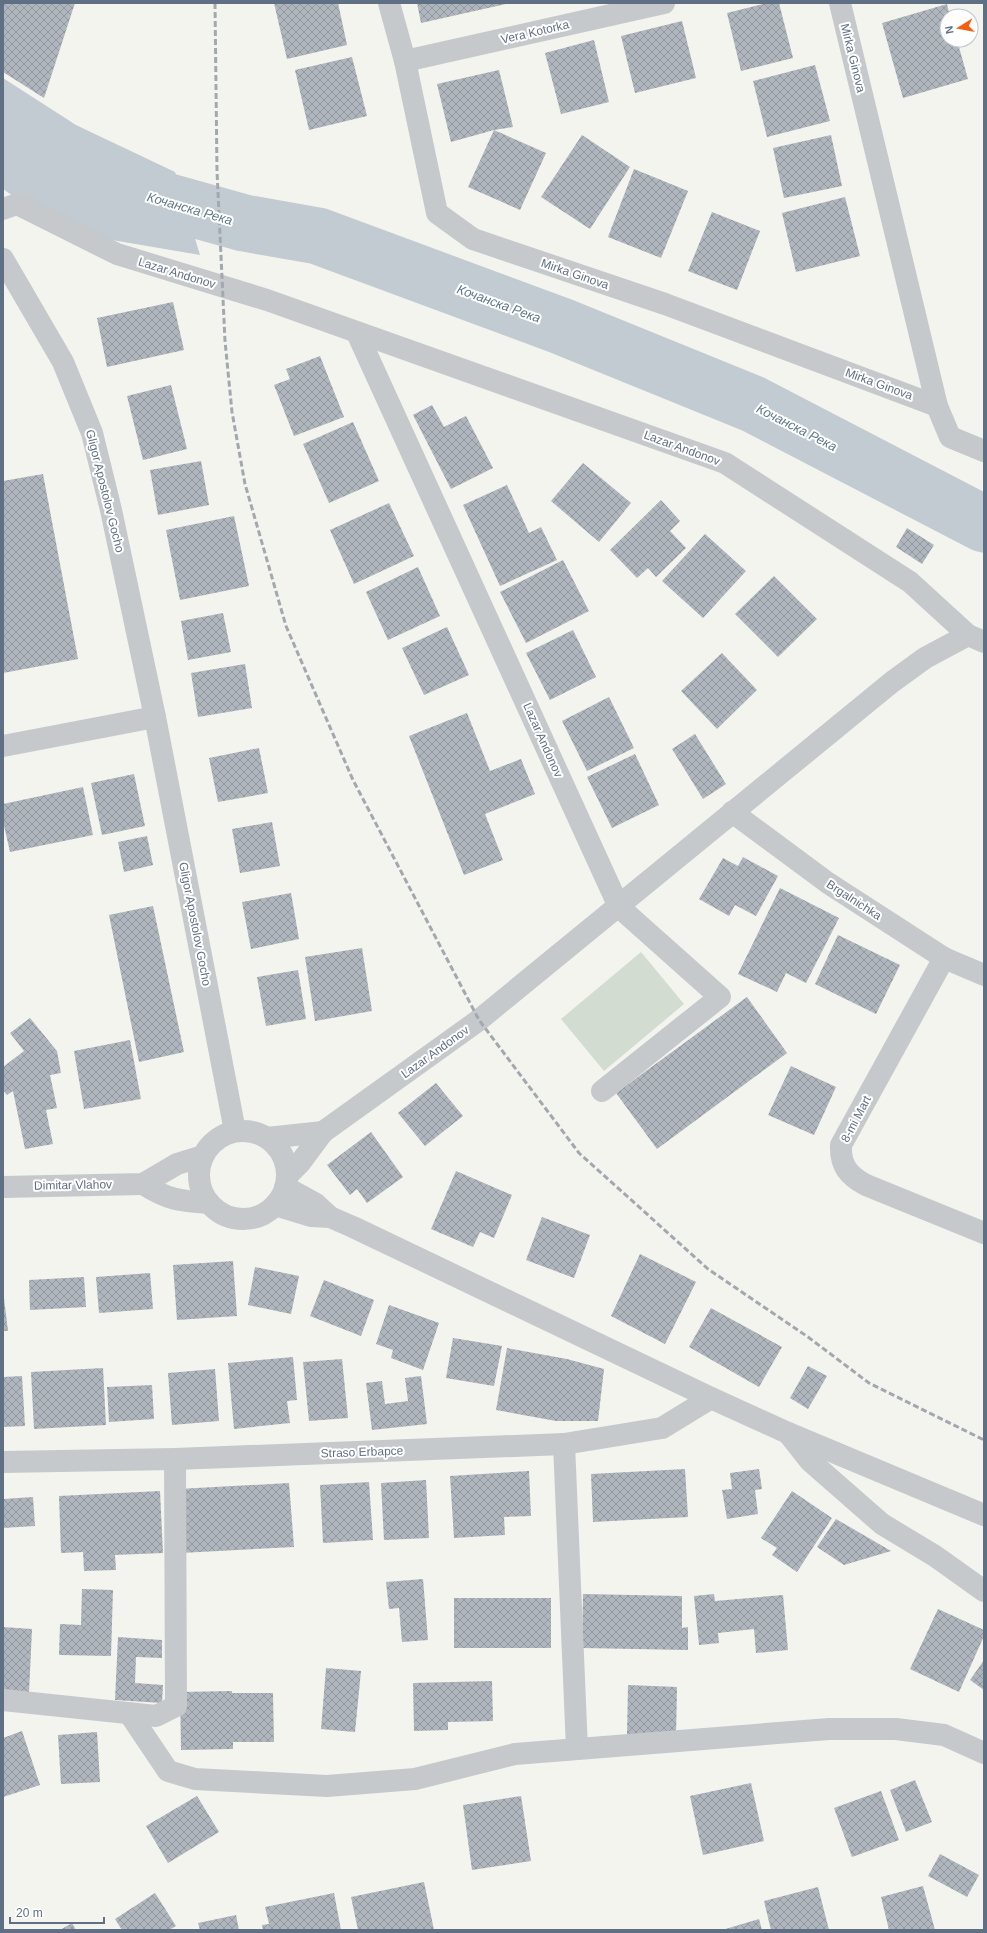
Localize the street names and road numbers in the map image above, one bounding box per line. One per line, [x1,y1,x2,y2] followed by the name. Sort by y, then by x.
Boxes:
[500,17,571,47] street label: Vera Kotorka
[838,22,868,94] street label: Mirka Ginova
[137,255,217,291] street label: Lazar Andonov
[539,256,611,292] street label: Mirka Ginova
[843,365,915,403] street label: Mirka Ginova
[83,428,127,554] street label: Gligor Apostolov Gocho
[642,428,722,468] street label: Lazar Andonov
[520,701,566,779] street label: Lazar Andonov
[176,861,214,988] street label: Gligor Apostolov Gocho
[824,877,884,923] street label: Brgalnichka
[398,1023,472,1081] street label: Lazar Andonov
[838,1093,874,1145] street label: 8-mi Mart
[34,1177,112,1193] street label: Dimitar Vlahov
[320,1444,404,1460] street label: Straso Erbapce

